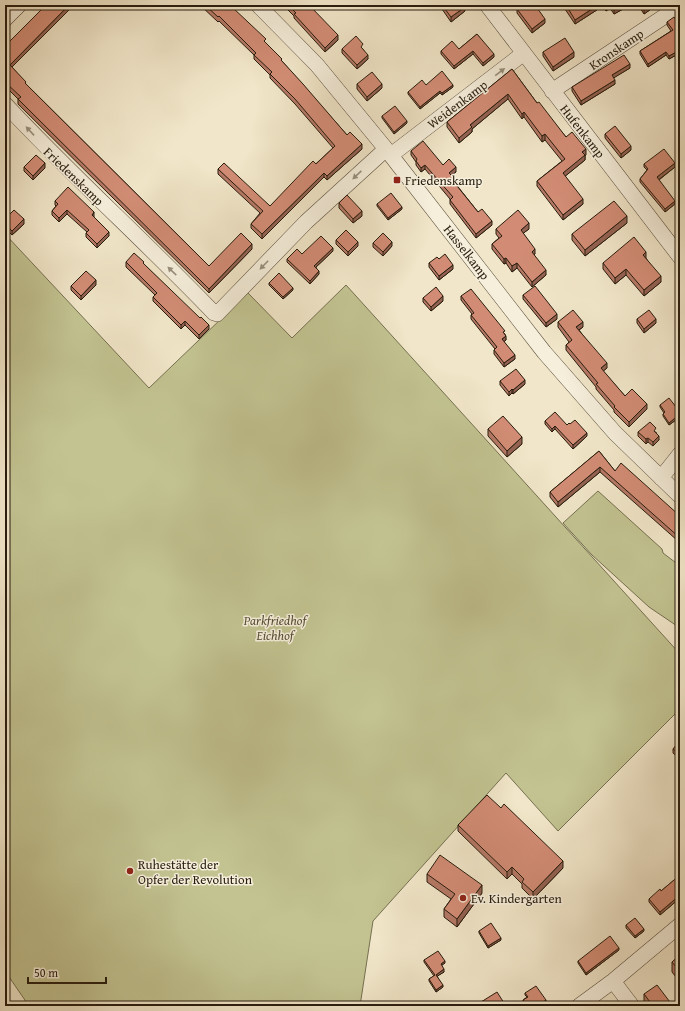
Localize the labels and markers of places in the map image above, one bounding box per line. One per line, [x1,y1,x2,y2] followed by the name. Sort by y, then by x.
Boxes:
[405,171,482,190] place label: Friedenskamp
[392,175,402,185] marker: Friedenskamp
[138,855,253,889] place label: Ruhestätte der Opfer der Revolution
[125,866,135,876] marker: Ruhestätte der Opfer der Revolution
[471,889,562,908] place label: Ev. Kindergarten
[458,893,468,903] marker: Ev. Kindergarten

